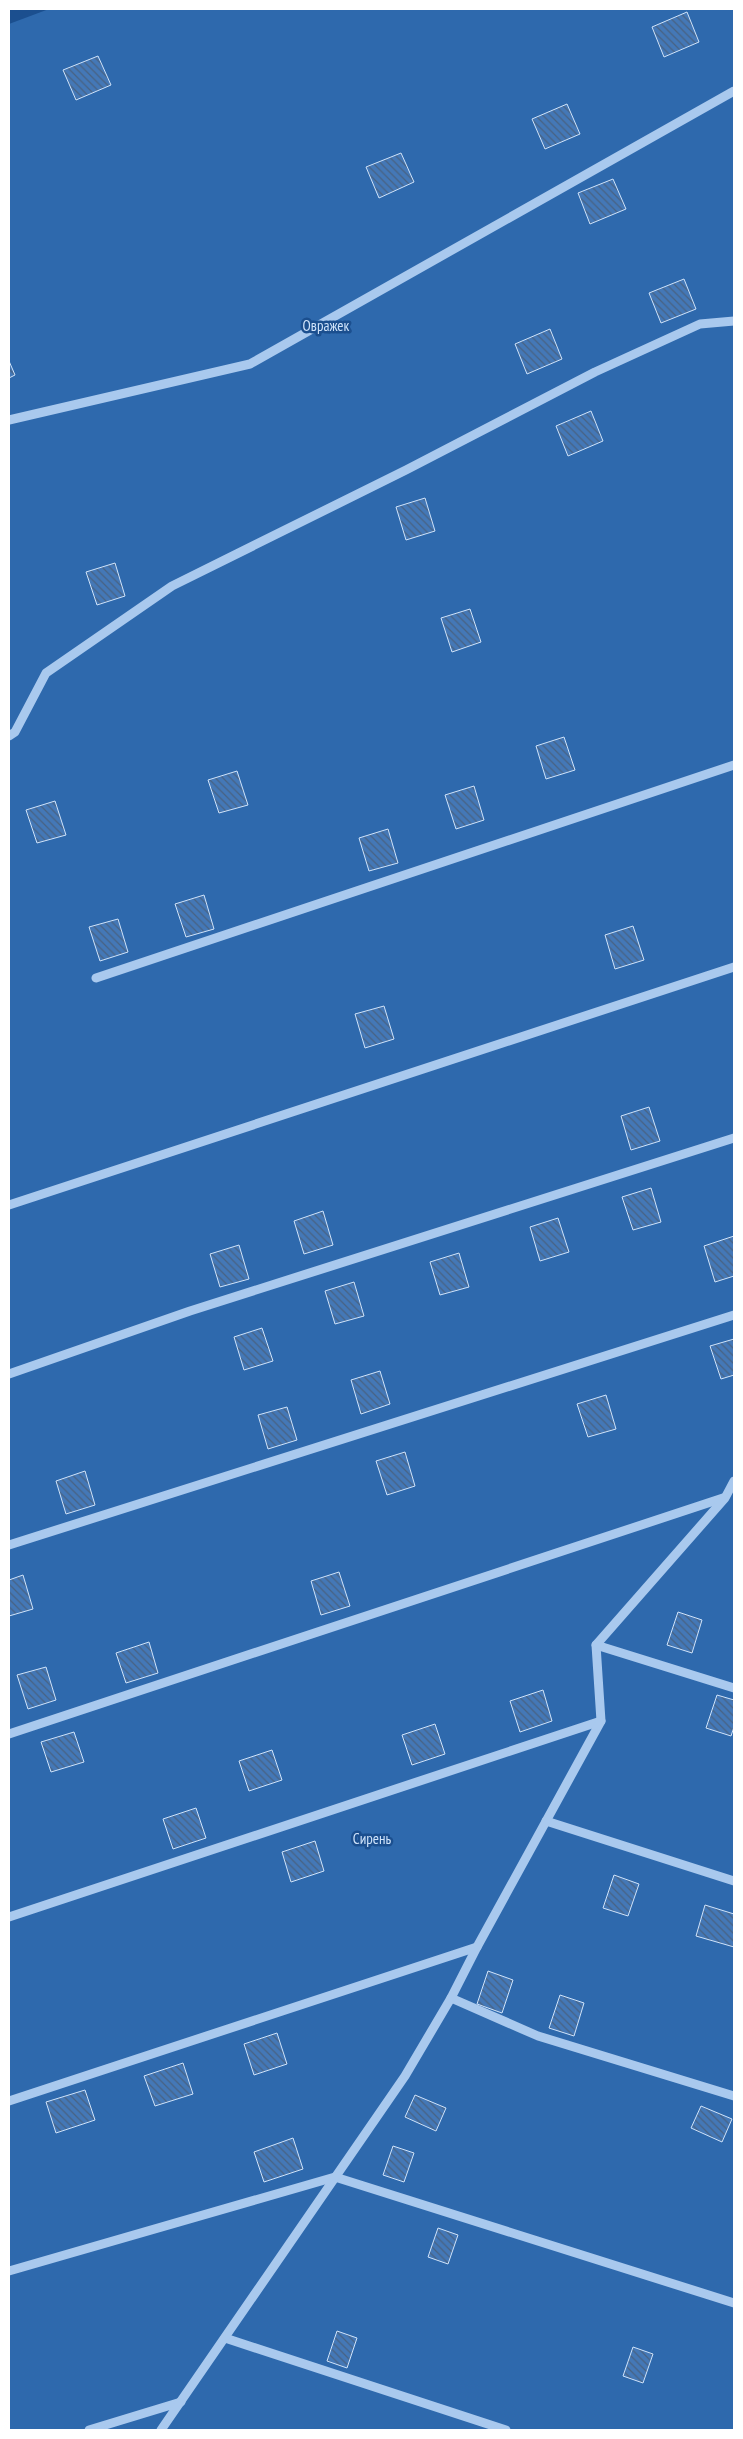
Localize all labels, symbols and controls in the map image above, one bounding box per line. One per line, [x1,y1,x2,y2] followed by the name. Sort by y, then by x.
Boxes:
[303,316,350,335] park label: Овражек
[353,1829,392,1848] park label: Сирень

